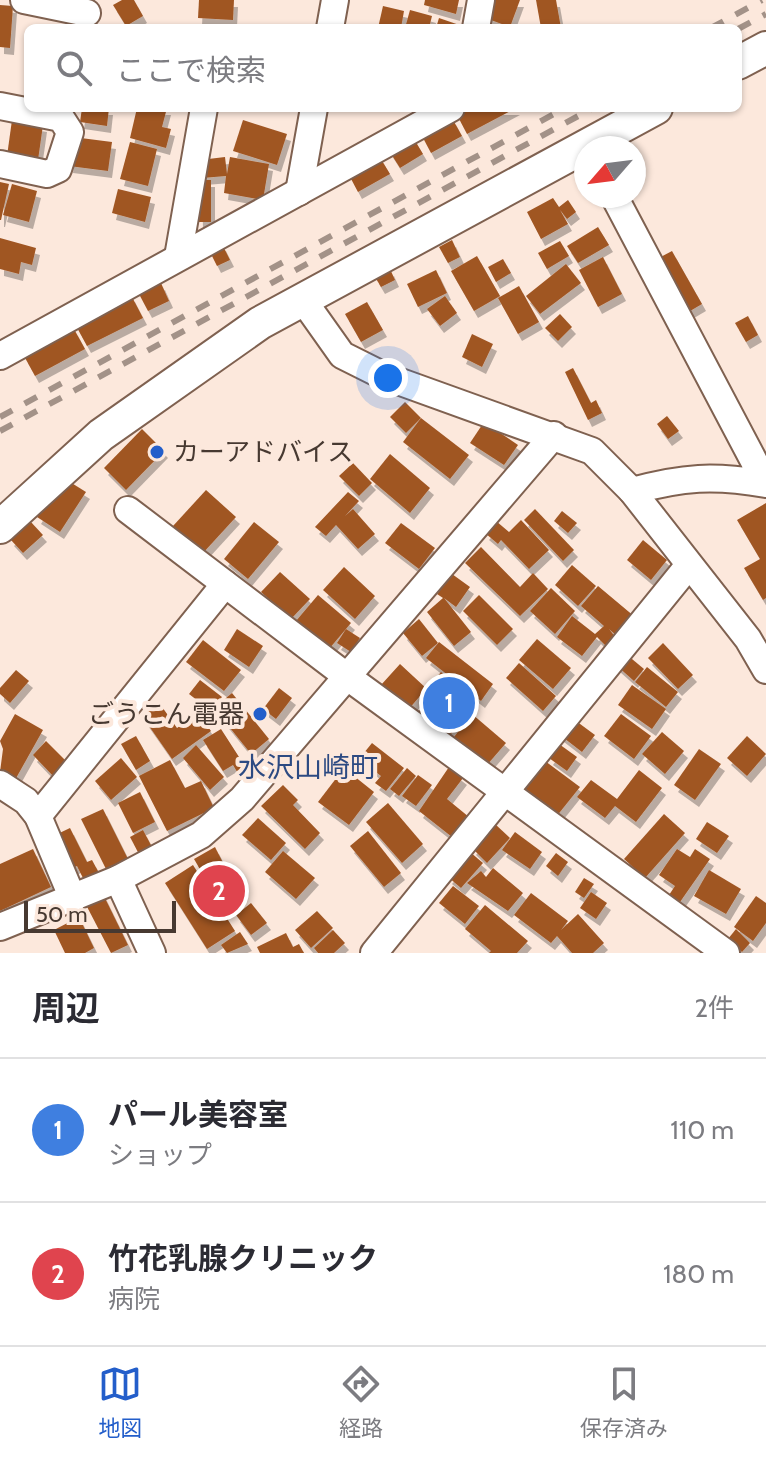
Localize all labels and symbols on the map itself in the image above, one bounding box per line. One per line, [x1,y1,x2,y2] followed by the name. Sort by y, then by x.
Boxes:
[574,136,646,208] north arrow
[368,358,408,398] your location
[173,436,353,468] place label: カーアドバイス
[148,443,166,461] marker: カーアドバイス
[423,673,475,733] pin: 1
[88,698,244,730] place label: ごうこん電器
[251,705,269,723] marker: ごうこん電器
[238,750,378,784] district label: 水沢山崎町
[193,861,245,921] pin: 2
[24,897,176,933] scale bar

